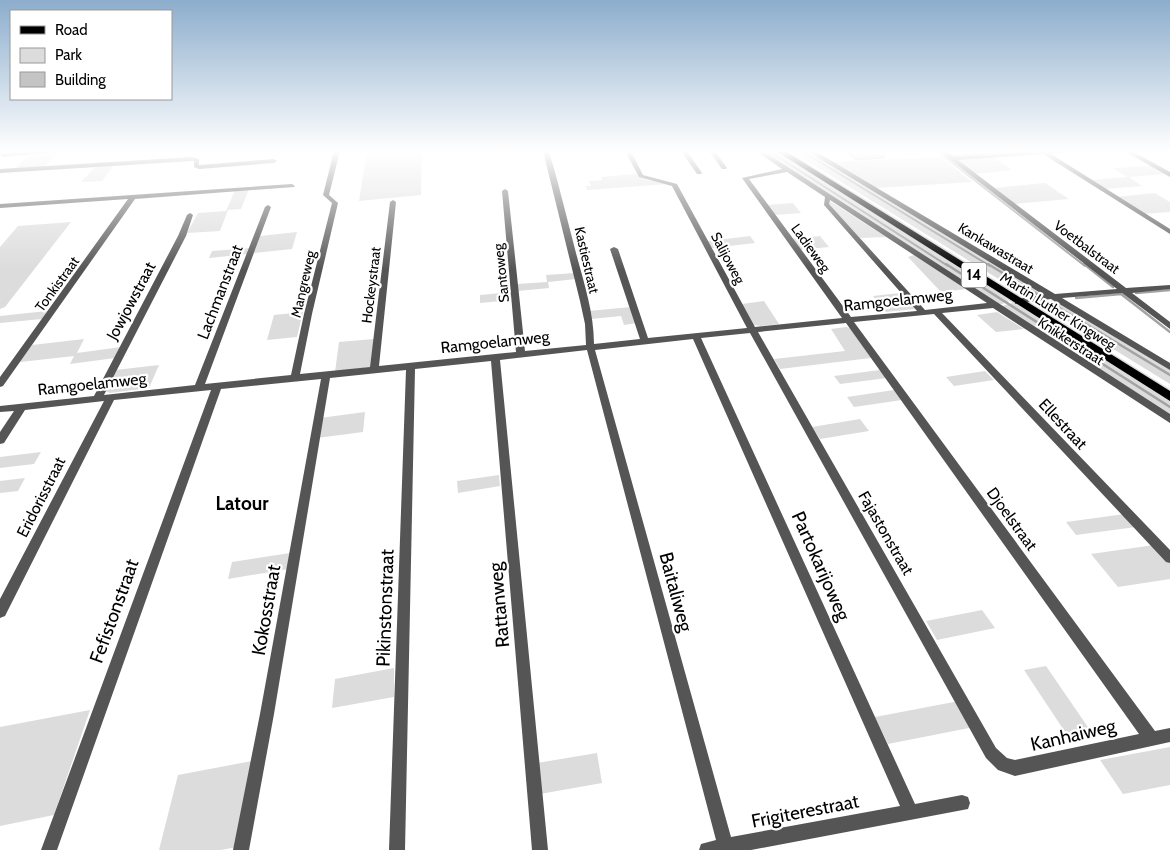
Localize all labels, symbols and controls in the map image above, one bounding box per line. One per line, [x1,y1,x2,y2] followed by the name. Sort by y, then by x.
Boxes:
[10,10,172,100] legend
[55,21,88,39] text: Road
[55,46,82,64] text: Park
[55,71,106,89] text: Building
[1050,216,1124,278] street label: Voetbalstraat
[955,218,1037,278] street label: Kankawastraat
[787,220,835,277] street label: Ladieweg
[571,225,603,295] street label: Kastiestraat
[707,229,750,288] street label: Salijoweg
[193,241,247,342] street label: Lachmanstraat
[489,242,513,303] street label: Santoweg
[357,246,385,324] street label: Hockeystraat
[287,248,320,319] street label: Mangreweg
[31,253,83,315] street label: Tonkistraat
[102,258,160,344] street label: Jowjowstraat
[962,262,986,288] road number: 14
[997,268,1120,354] street label: Martin Luther Kingweg
[843,285,954,315] street label: Ramgoelamweg
[1034,313,1108,369] street label: Knikkerstraat
[440,327,551,357] street label: Ramgoelamweg
[37,369,148,399] street label: Ramgoelamweg
[1035,395,1092,454] street label: Ellestraat
[13,453,70,540] street label: Eridorisstraat
[983,484,1042,555] street label: Djoelstraat
[854,488,918,579] street label: Fajastonstraat
[216,492,269,515] district label: Latour
[787,508,856,625] street label: Partokarijoweg
[371,548,399,667] street label: Pikinstonstraat
[654,550,698,635] street label: Baitaliweg
[85,555,144,666] street label: Fefistonstraat
[484,561,514,649] street label: Rattanweg
[247,562,285,657] street label: Kokosstraat
[1028,714,1118,756] street label: Kanhaiweg
[749,789,861,833] street label: Frigiterestraat

